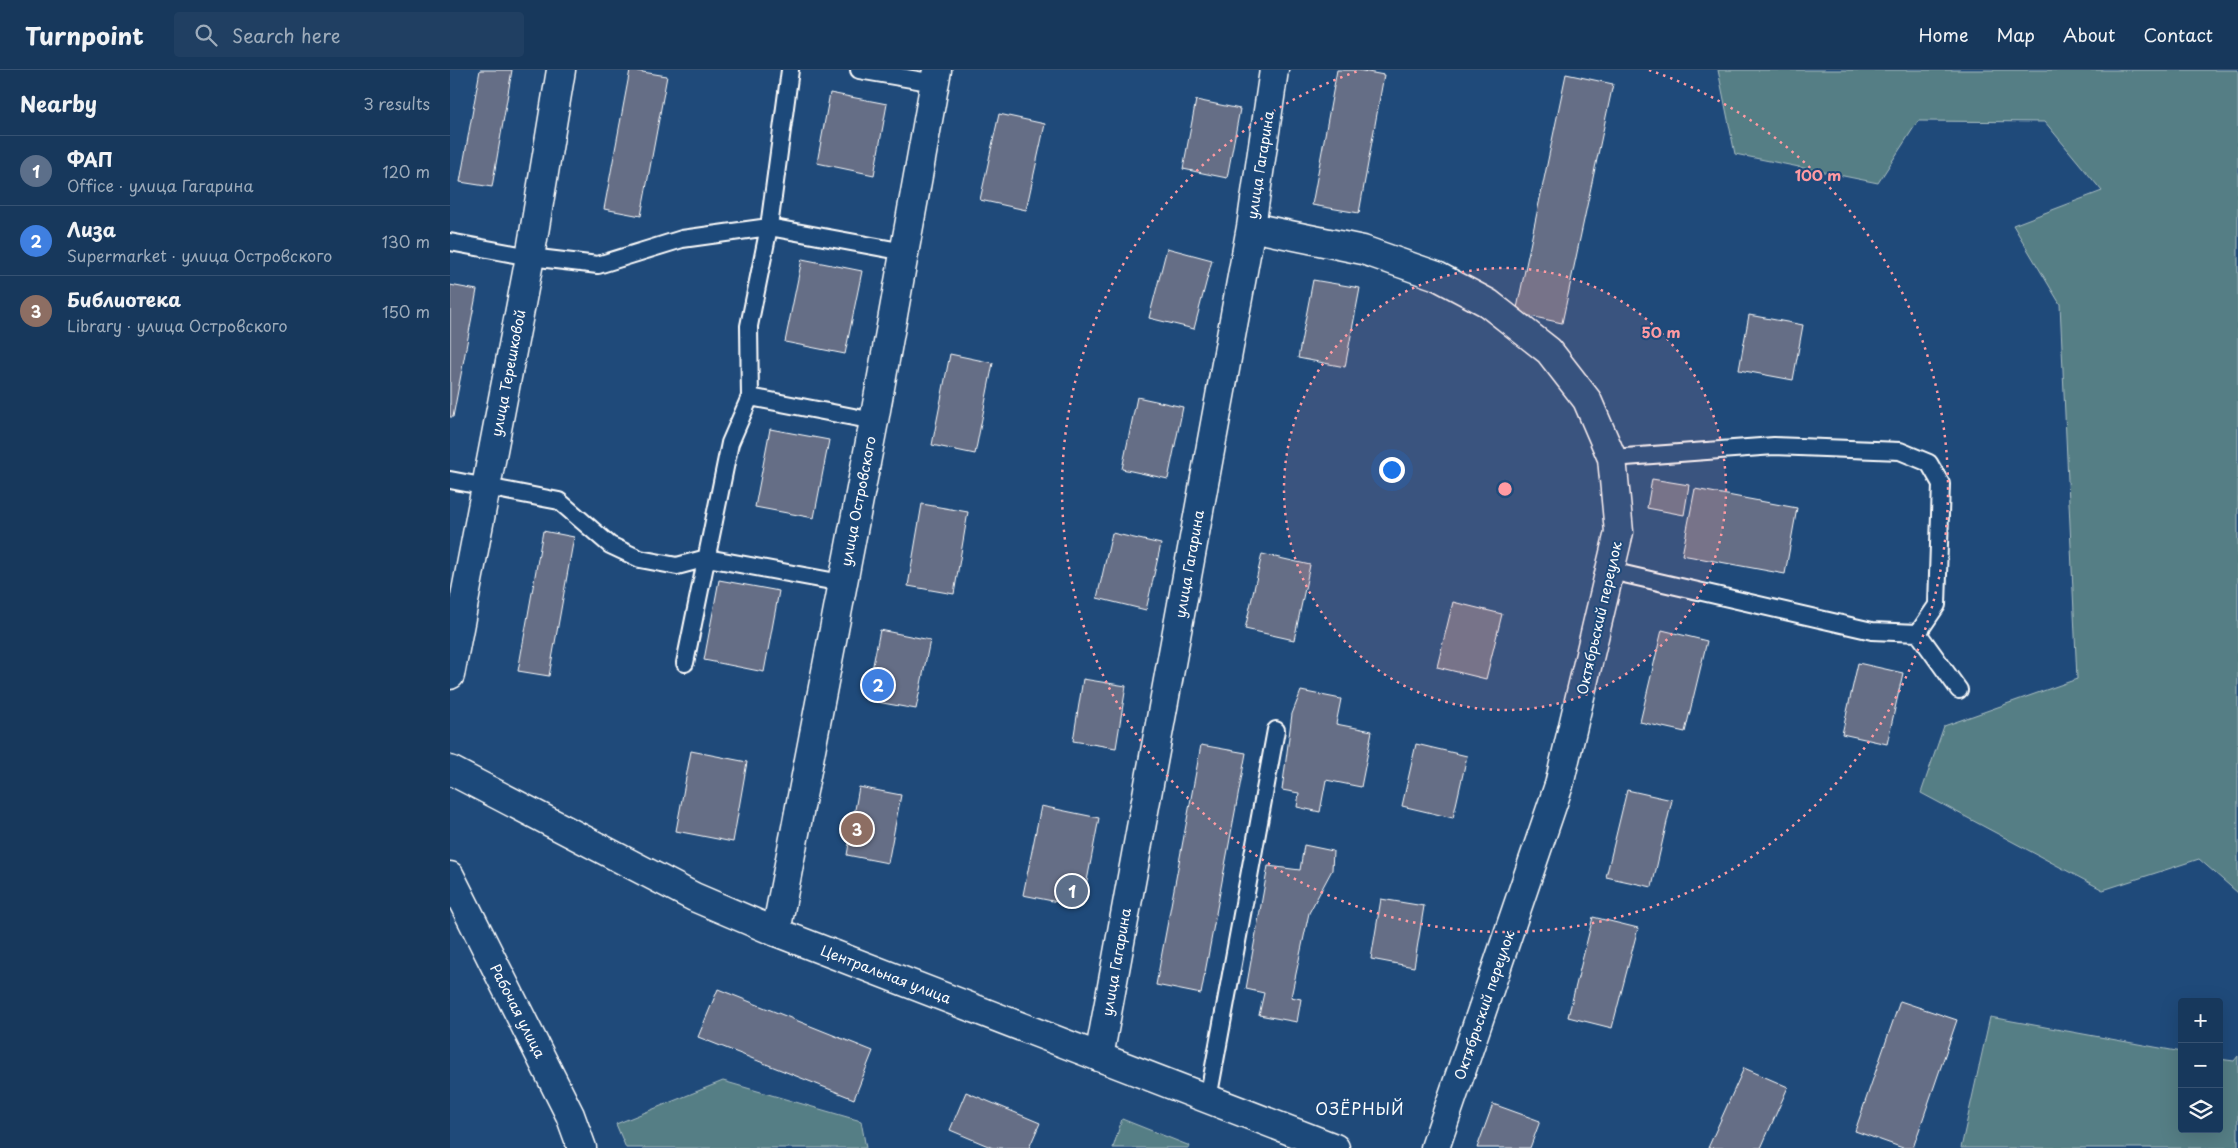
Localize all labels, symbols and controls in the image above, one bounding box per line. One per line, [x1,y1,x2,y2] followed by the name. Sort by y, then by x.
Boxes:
[174,12,524,57] search box
[25,17,144,53] text: Turnpoint
[192,21,220,49] icon: search
[232,21,341,49] text: Search here
[1918,21,1968,48] text: Home
[1996,21,2035,48] text: Map
[2063,21,2115,48] text: About
[2143,21,2213,48] text: Contact
[20,87,97,119] text: Nearby
[363,91,430,115] text: 3 results
[1241,109,1279,221] street label: улица Гагарина
[67,145,113,173] text: ФАП
[32,159,40,183] text: 1
[383,159,430,183] text: 120 m
[1795,163,1841,186] text: 100 m
[67,173,254,197] text: Office · улица Гагарина
[67,215,116,243] text: Лиза
[30,229,42,253] text: 2
[382,229,430,253] text: 130 m
[67,243,332,267] text: Supermarket · улица Островского
[67,285,181,313] text: Библиотека
[31,299,41,323] text: 3
[382,299,430,323] text: 150 m
[485,308,531,438] street label: улица Терешковой
[67,313,288,337] text: Library · улица Островского
[1642,320,1680,343] text: 50 m
[835,434,881,568] street label: улица Островского
[1379,457,1405,483] your location
[1496,480,1514,498] centre of rings
[1169,508,1209,620] street label: улица Гагарина
[1571,539,1627,697] street label: Октябрьский переулок
[862,666,894,704] pin: 2
[841,810,873,848] pin: 3
[1056,872,1088,910] pin: 1
[1096,906,1136,1018] street label: улица Гагарина
[1449,927,1520,1083] street label: Октябрьский переулок
[818,939,954,1009] street label: Центральная улица
[485,960,551,1062] street label: Рабочая улица
[2178,998,2223,1133] map controls
[2178,998,2223,1043] button: +
[2178,1043,2223,1088] button: −
[2178,1088,2223,1133] button: layers
[1315,1096,1405,1120] district label: ОЗЁРНЫЙ

